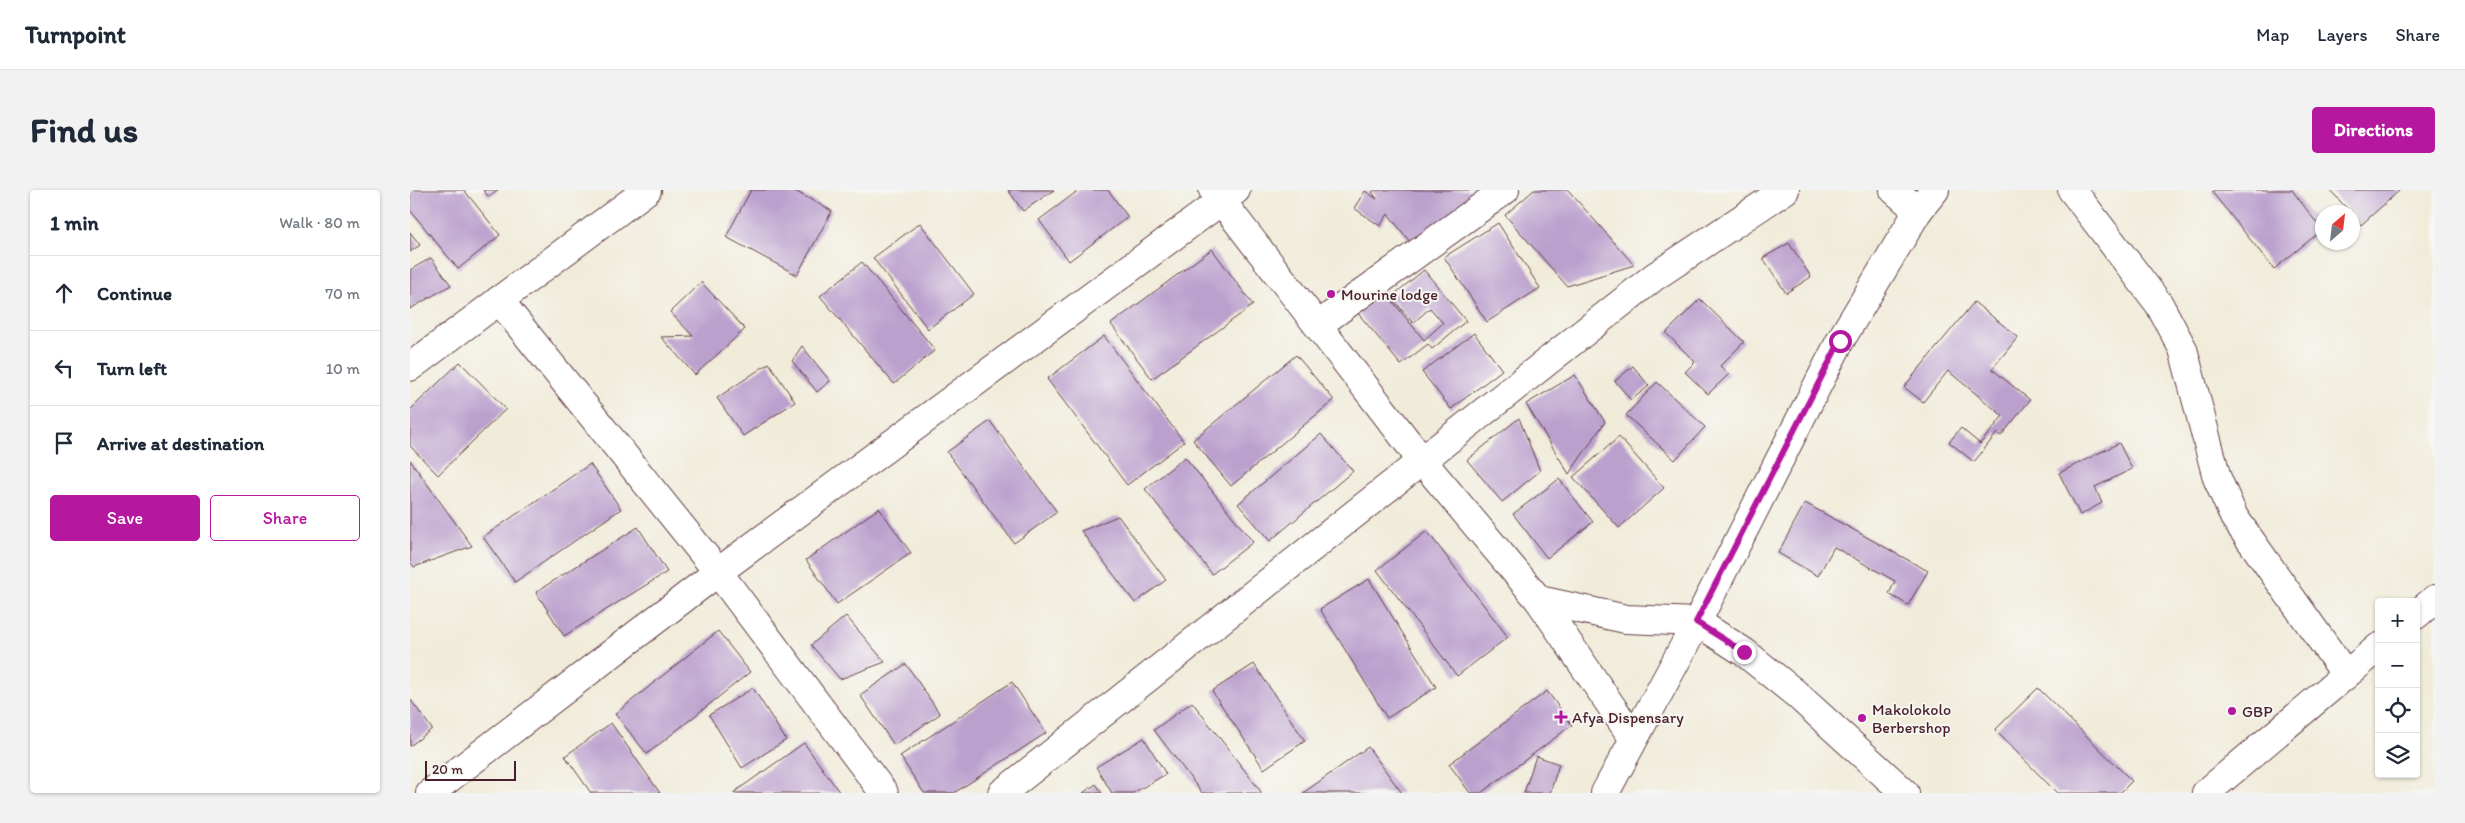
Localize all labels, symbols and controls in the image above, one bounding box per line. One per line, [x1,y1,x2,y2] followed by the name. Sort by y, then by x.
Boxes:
[25,20,126,49] text: Turnpoint
[2256,24,2289,46] text: Map
[2317,24,2367,46] text: Layers
[2395,24,2440,46] text: Share
[2312,107,2435,153] button: Directions
[30,109,138,151] text: Find us
[2315,205,2360,250] north arrow
[50,210,99,235] text: 1 min
[279,213,360,232] text: Walk · 80 m
[50,279,78,307] icon: ahead
[97,282,172,305] text: Continue
[325,284,360,303] text: 70 m
[1341,285,1438,304] place label: Mourine lodge
[1325,288,1337,300] marker: Mourine lodge
[1829,330,1852,353] route start
[50,354,78,382] icon: left
[97,357,167,380] text: Turn left
[326,359,360,378] text: 10 m
[50,429,78,457] icon: arrive
[97,432,264,455] text: Arrive at destination
[50,495,200,541] button: Save
[210,495,360,541] button: Share
[2375,598,2420,778] map controls
[2375,598,2420,643] button: +
[1733,641,1756,664] route end
[2375,643,2420,688] button: −
[2375,688,2420,733] button: locate
[1872,700,1951,737] place label: Makolokolo Berbershop
[2242,702,2273,721] place label: GBP
[2226,705,2238,717] marker: GBP
[1572,708,1684,727] place label: Afya Dispensary
[1554,710,1568,724] marker: Afya Dispensary
[1856,712,1868,724] marker: Makolokolo Berbershop
[2375,733,2420,778] button: layers
[425,758,516,781] scale bar
[432,761,463,778] text: 20 m

